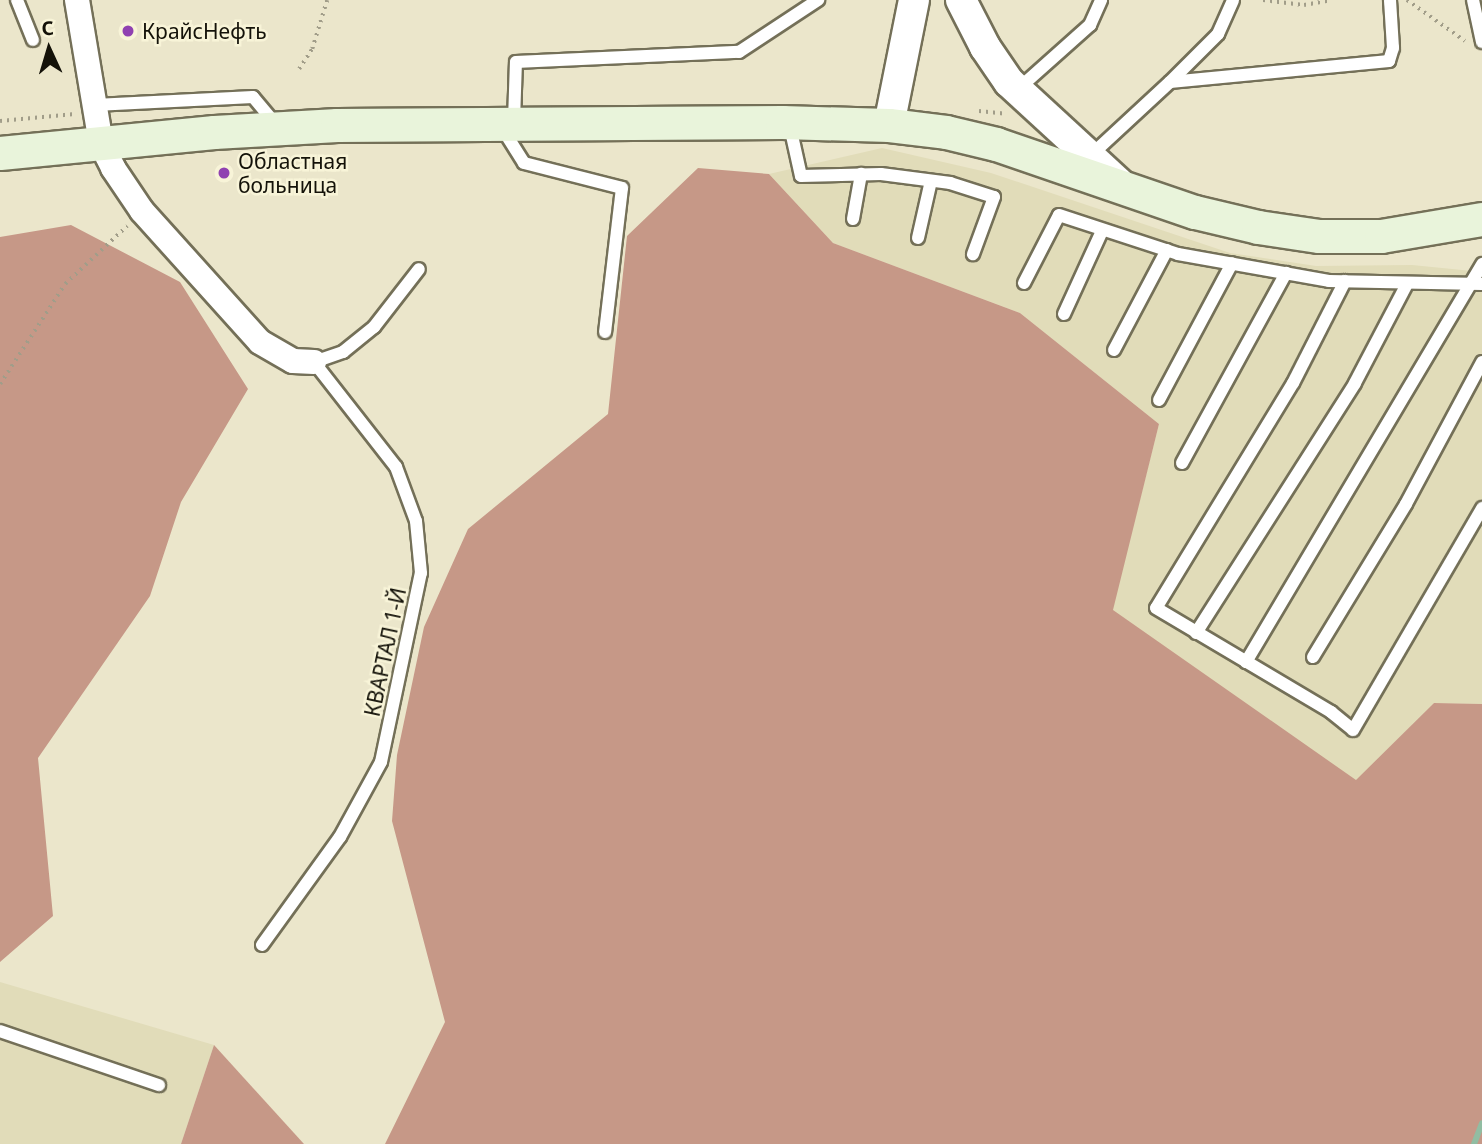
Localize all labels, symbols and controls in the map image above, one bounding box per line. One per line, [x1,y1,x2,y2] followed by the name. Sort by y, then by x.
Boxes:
[14,14,84,84] north arrow
[41,15,55,41] text: С
[142,18,267,44] place label: КрайсНефть
[120,23,136,39] marker: КрайсНефть
[238,148,347,198] place label: Областная больница
[216,165,232,181] marker: Областная больница
[359,585,411,719] street label: КВАРТАЛ 1-Й

